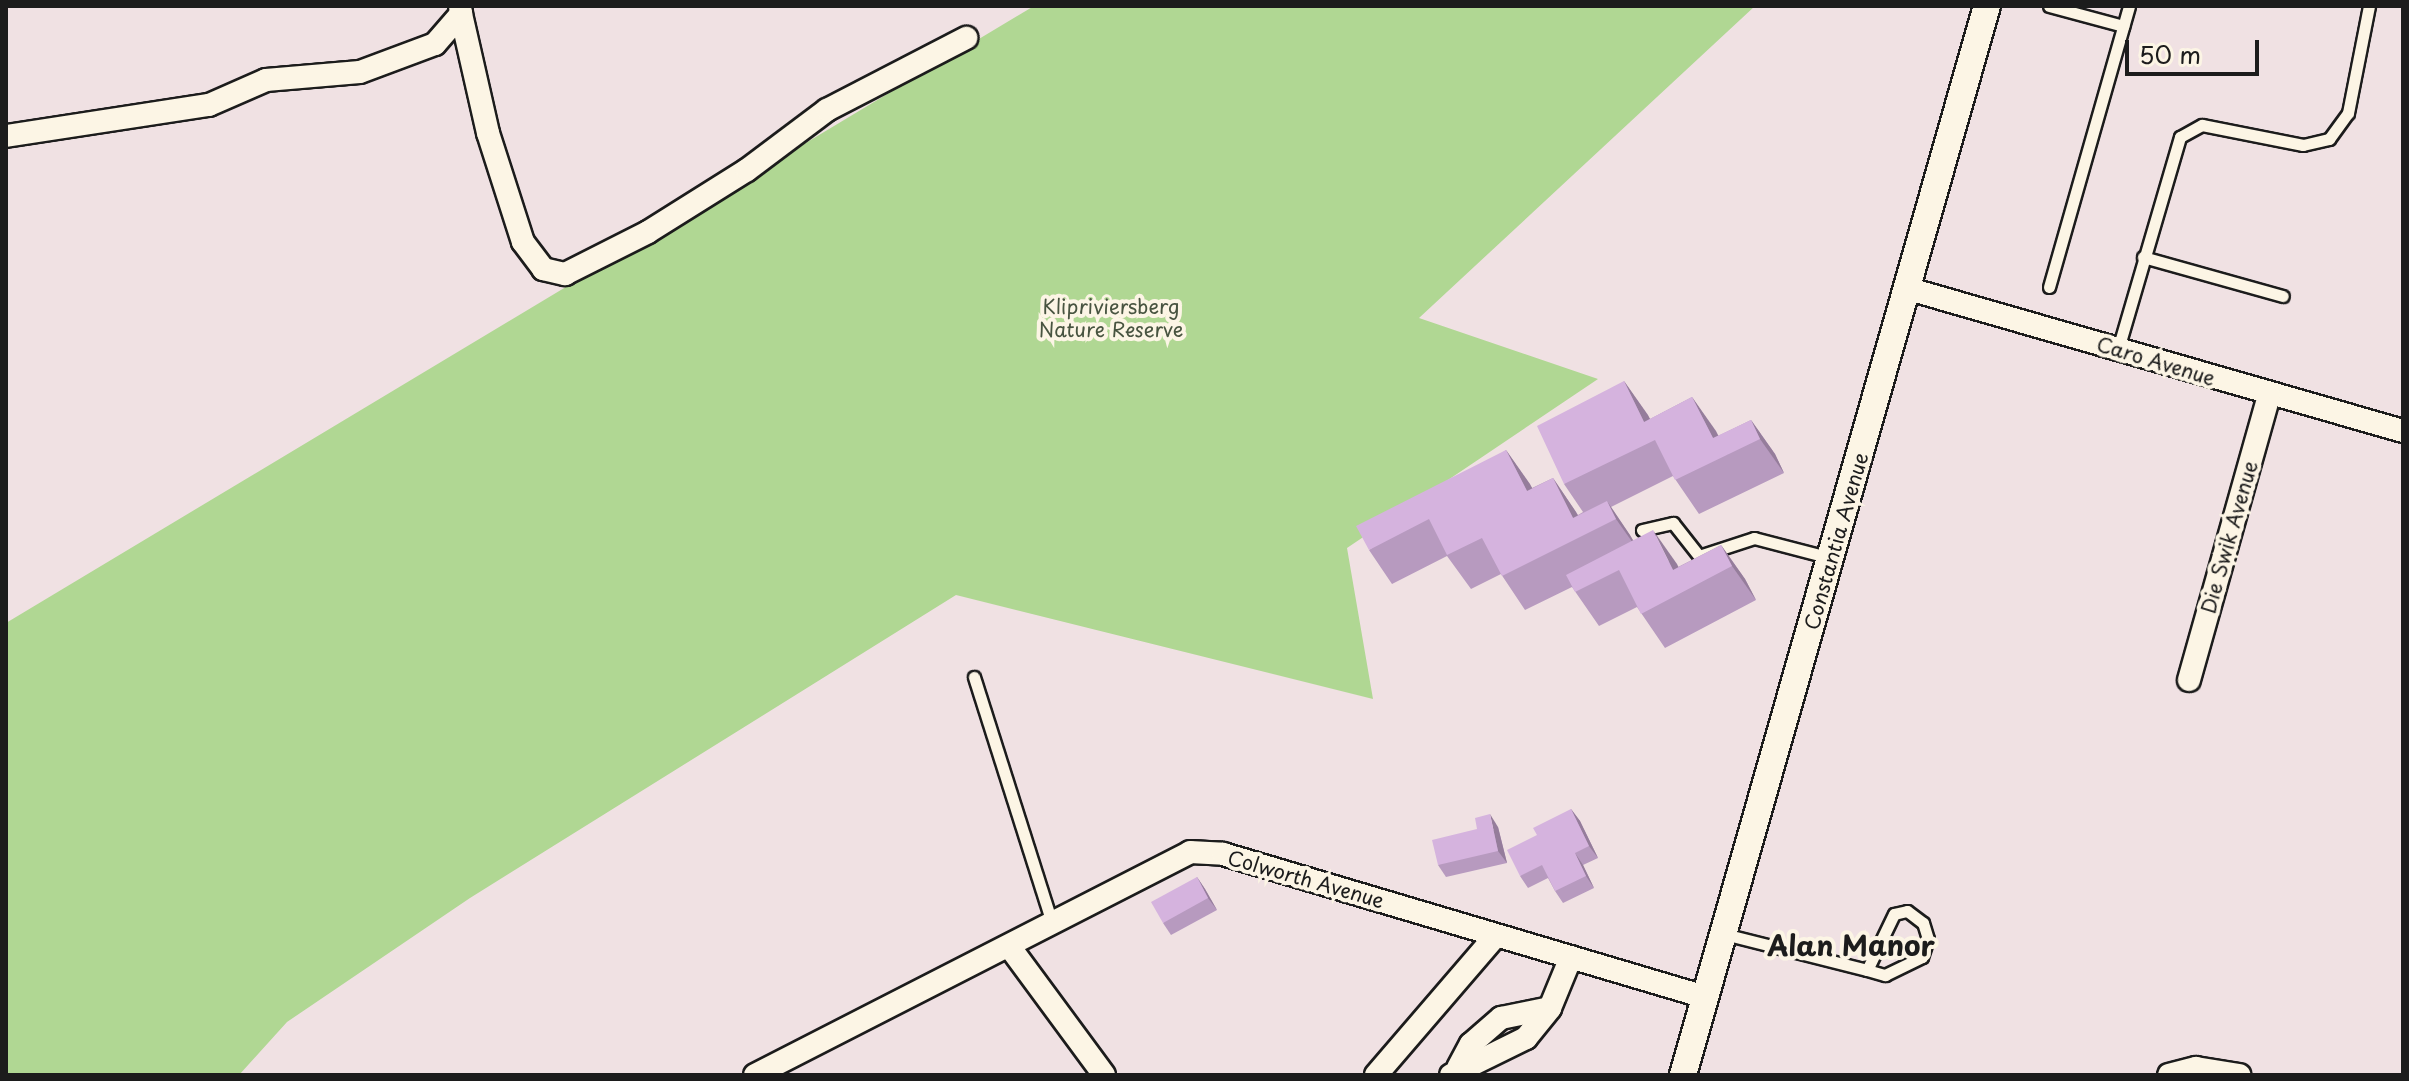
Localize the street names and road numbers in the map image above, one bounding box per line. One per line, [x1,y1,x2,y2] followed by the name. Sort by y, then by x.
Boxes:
[2094,332,2218,390] street label: Caro Avenue
[1799,450,1873,632] street label: Constantia Avenue
[2196,457,2262,617] street label: Die Swik Avenue
[1224,845,1388,913] street label: Colworth Avenue

